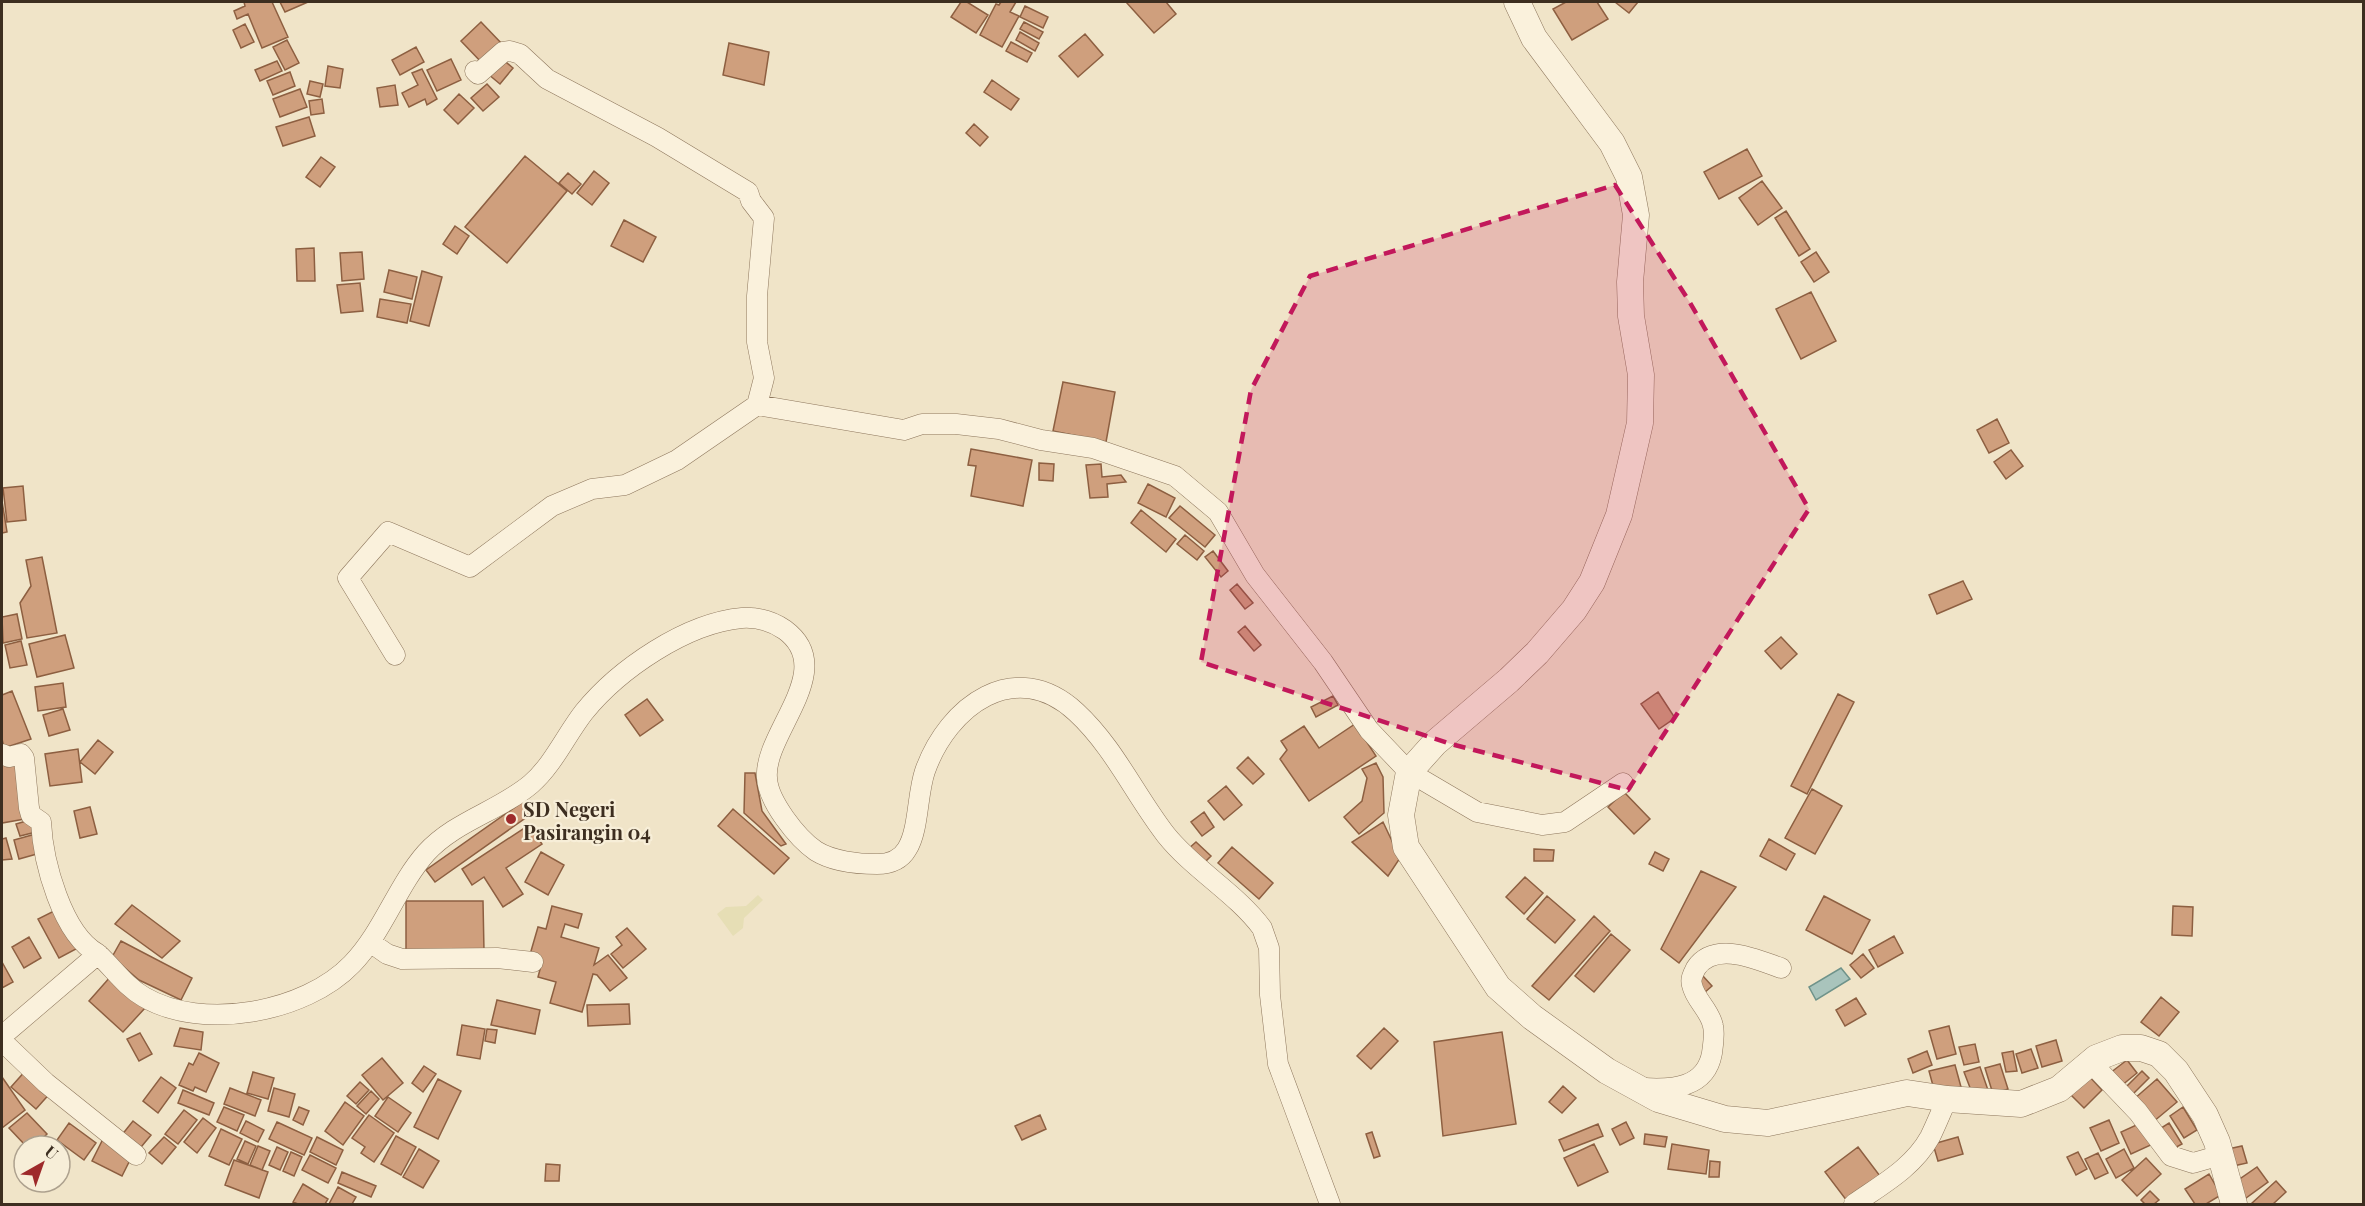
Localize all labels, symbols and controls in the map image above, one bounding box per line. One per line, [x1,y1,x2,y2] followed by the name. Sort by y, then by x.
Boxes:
[523,795,651,845] place label: SD Negeri Pasirangin 04
[504,812,518,826] marker: SD Negeri Pasirangin 04
[12,1134,72,1194] north arrow
[41,1141,63,1164] text: U

